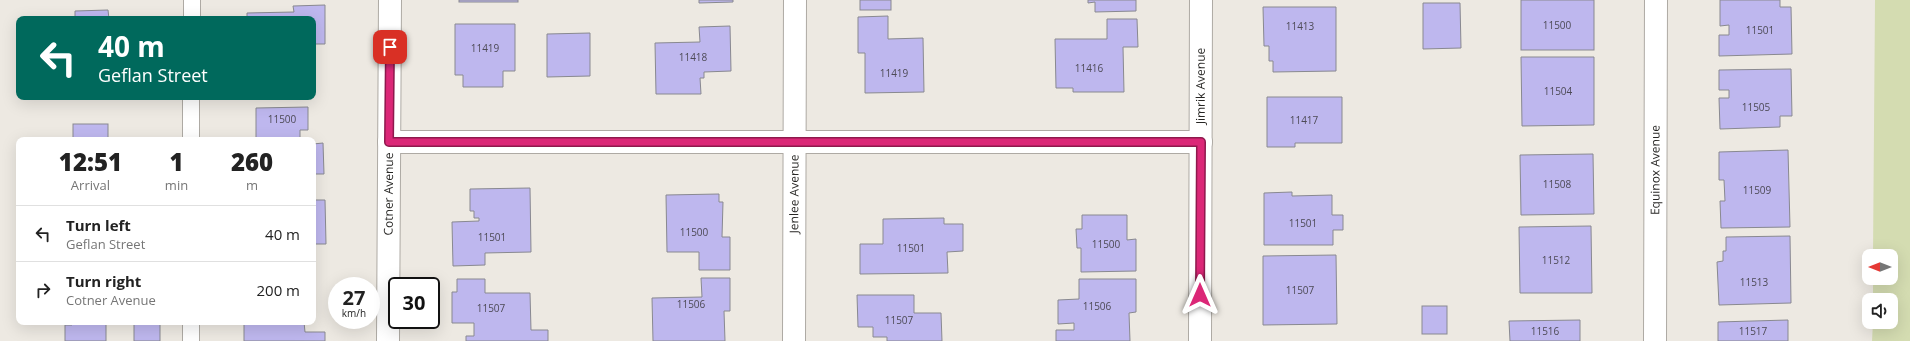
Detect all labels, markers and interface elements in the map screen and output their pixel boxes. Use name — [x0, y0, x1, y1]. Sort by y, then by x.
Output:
house number: 11500 — [1543, 18, 1572, 32]
house number: 11413 — [1286, 19, 1315, 33]
house number: 11501 — [1746, 23, 1774, 37]
text: 40 m — [98, 27, 165, 65]
pin — [373, 30, 407, 64]
icon: left — [32, 32, 84, 84]
icon: arrive — [379, 36, 401, 58]
house number: 11419 — [471, 41, 500, 55]
street label: Jimrik Avenue — [1192, 47, 1209, 125]
house number: 11418 — [679, 50, 708, 64]
house number: 11416 — [1075, 61, 1104, 75]
text: Geflan Street — [98, 63, 208, 87]
house number: 11419 — [880, 66, 909, 80]
house number: 11504 — [1544, 84, 1573, 98]
house number: 11505 — [1742, 100, 1771, 114]
house number: 11500 — [268, 112, 297, 126]
house number: 11417 — [1290, 113, 1319, 127]
street label: Equinox Avenue — [1646, 125, 1664, 215]
text: 12:51 — [59, 145, 122, 178]
text: 1 — [169, 145, 184, 178]
text: 260 — [231, 145, 273, 178]
street label: Cotner Avenue — [380, 152, 397, 236]
street label: Jenlee Avenue — [785, 154, 803, 234]
text: Arrival — [71, 176, 110, 194]
text: min — [165, 176, 188, 194]
text: m — [246, 176, 258, 194]
house number: 11508 — [1543, 177, 1572, 191]
house number: 11509 — [1743, 183, 1772, 197]
text: Turn left — [66, 215, 131, 235]
house number: 11501 — [1289, 216, 1317, 230]
icon: left — [32, 223, 54, 245]
text: 40 m — [265, 224, 300, 244]
house number: 11500 — [680, 225, 709, 239]
house number: 11501 — [478, 230, 506, 244]
text: Geflan Street — [66, 235, 145, 253]
house number: 11500 — [1092, 237, 1121, 251]
house number: 11501 — [897, 241, 925, 255]
north arrow — [1862, 249, 1898, 285]
map controls — [1862, 249, 1898, 329]
house number: 11512 — [1542, 253, 1571, 267]
text: Turn right — [66, 271, 141, 291]
position arrow — [1179, 274, 1221, 316]
house number: 11513 — [1740, 275, 1769, 289]
speed limit sign: 30 — [388, 277, 440, 329]
icon: right — [32, 279, 54, 301]
text: 200 m — [256, 280, 300, 300]
house number: 11507 — [1286, 283, 1315, 297]
text: 27 — [343, 284, 365, 311]
text: Cotner Avenue — [66, 291, 156, 309]
button: sound — [1862, 293, 1898, 329]
house number: 11506 — [677, 297, 706, 311]
house number: 11506 — [1083, 299, 1112, 313]
house number: 11507 — [477, 301, 506, 315]
text: km/h — [342, 306, 366, 320]
house number: 11507 — [885, 313, 914, 327]
house number: 11516 — [1531, 324, 1560, 338]
house number: 11517 — [1739, 324, 1768, 338]

